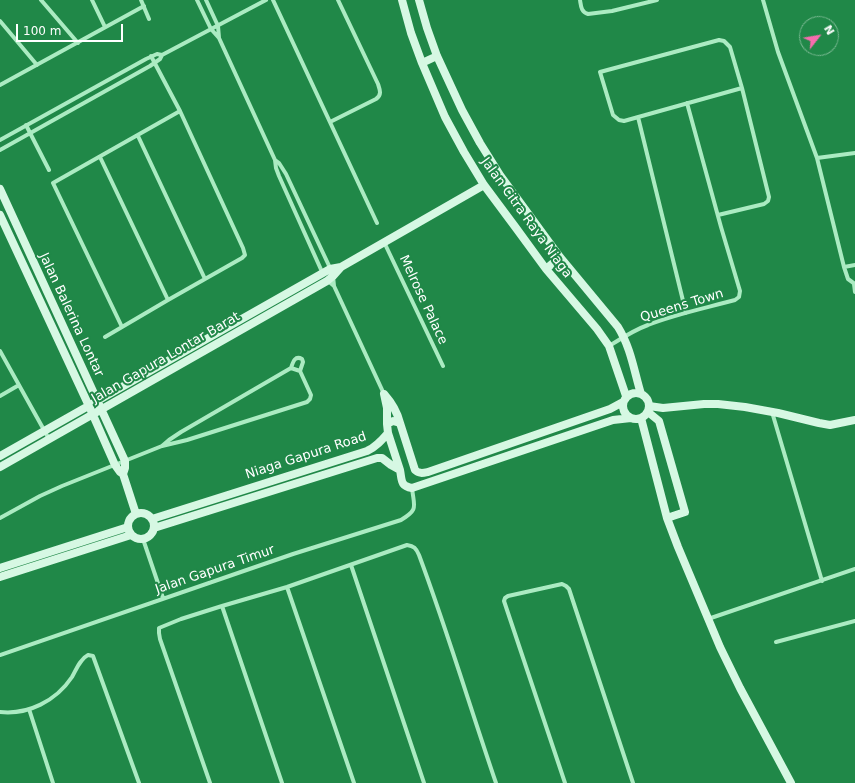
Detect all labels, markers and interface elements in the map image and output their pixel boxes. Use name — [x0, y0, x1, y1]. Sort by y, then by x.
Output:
scale bar — [18, 16, 125, 42]
north arrow — [799, 16, 839, 56]
text: N — [821, 23, 837, 37]
text: 100 m — [23, 24, 61, 38]
street label: Jalan Citra Raya Niaga — [477, 155, 575, 281]
street label: Jalan Balerina Lontar — [35, 250, 107, 380]
street label: Melrose Palace — [395, 253, 451, 347]
street label: Queens Town — [639, 286, 725, 326]
street label: Jalan Gapura Lontar Barat — [89, 309, 243, 407]
street label: Niaga Gapura Road — [244, 429, 368, 483]
street label: Jalan Gapura Timur — [153, 542, 277, 598]

